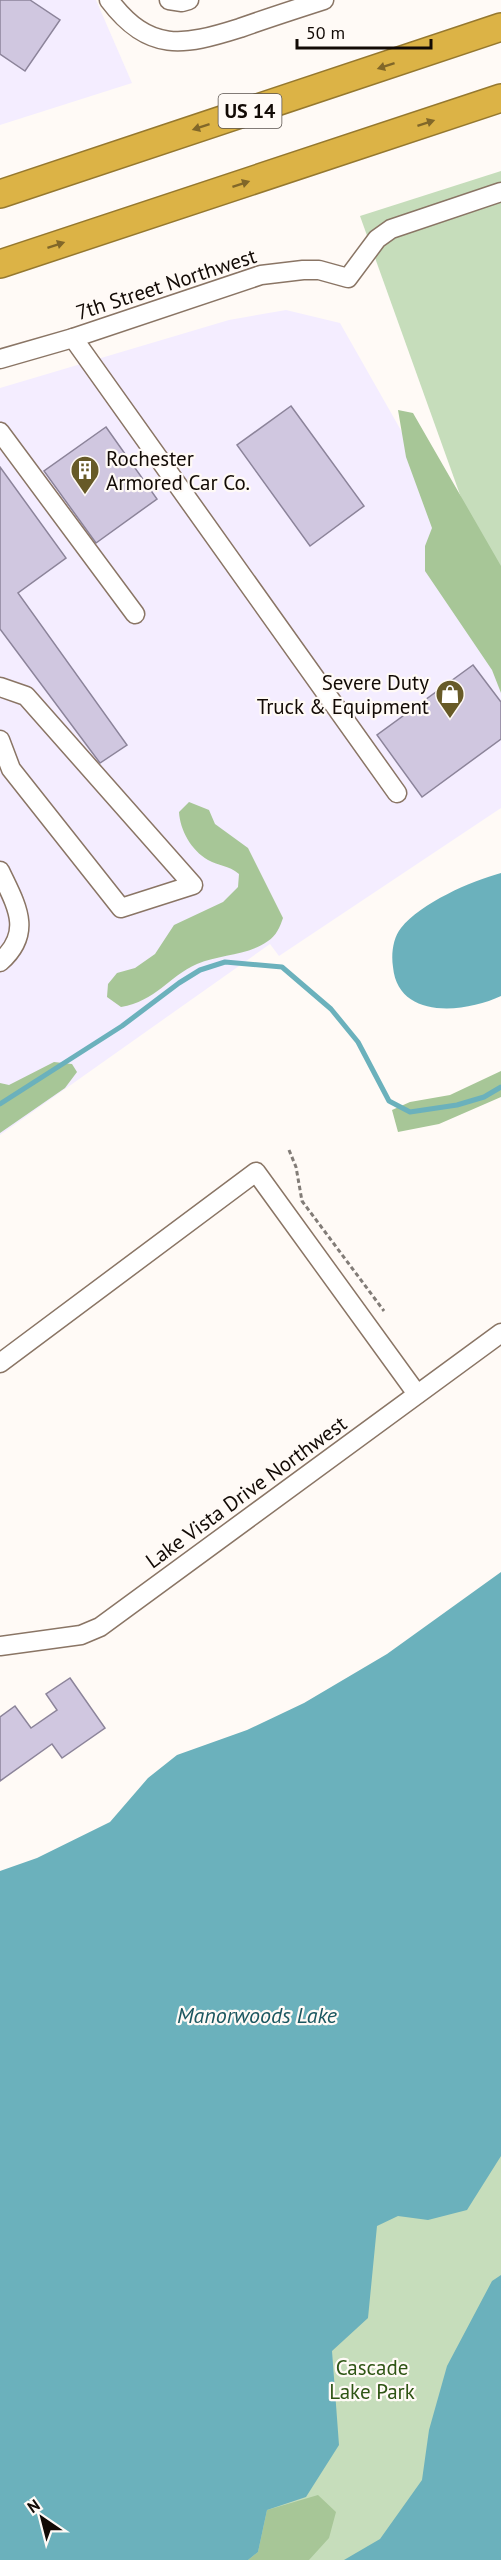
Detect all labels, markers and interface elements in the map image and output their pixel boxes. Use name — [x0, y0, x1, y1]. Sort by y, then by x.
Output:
scale bar — [297, 12, 430, 50]
text: 50 m — [306, 21, 345, 44]
one-way arrow — [377, 61, 395, 71]
road number: US 14 — [218, 94, 282, 128]
one-way arrow — [417, 117, 435, 127]
one-way arrow — [192, 123, 210, 132]
one-way arrow — [232, 179, 250, 188]
one-way arrow — [47, 240, 65, 250]
street label: 7th Street Northwest — [72, 242, 260, 326]
place label: Rochester Armored Car Co. — [106, 445, 250, 496]
building icon: Rochester Armored Car Co. — [69, 454, 101, 496]
place label: Severe Duty Truck & Equipment — [257, 669, 429, 720]
shop icon: Severe Duty Truck & Equipment — [434, 678, 466, 720]
street label: Lake Vista Drive Northwest — [140, 1410, 352, 1574]
water label: Manorwoods Lake — [177, 2001, 338, 2029]
park label: Cascade Lake Park — [329, 2354, 415, 2405]
north arrow — [12, 2488, 72, 2548]
text: N — [23, 2495, 43, 2517]

